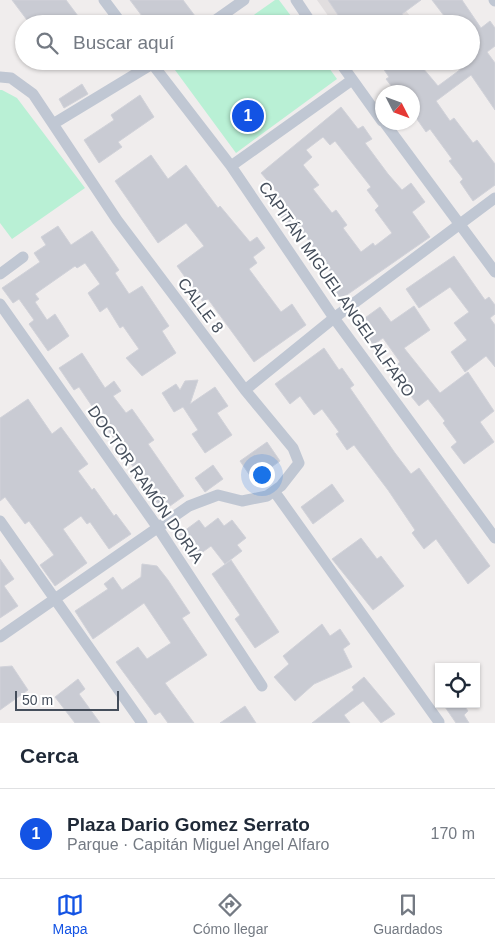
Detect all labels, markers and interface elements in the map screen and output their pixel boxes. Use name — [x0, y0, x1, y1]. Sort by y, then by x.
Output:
search box — [15, 15, 480, 70]
icon: search — [33, 29, 61, 57]
text: Buscar aquí — [73, 32, 174, 53]
north arrow — [375, 85, 420, 130]
pin: 1 — [232, 97, 264, 135]
street label: CAPITÁN MIGUEL ANGEL ALFARO — [256, 178, 418, 400]
street label: CALLE 8 — [175, 275, 227, 336]
street label: DOCTOR RAMÓN DORIA — [85, 402, 208, 566]
your location — [249, 462, 275, 488]
map controls — [435, 663, 480, 708]
button: locate — [435, 663, 480, 708]
scale bar — [15, 688, 119, 711]
text: 50 m — [22, 692, 53, 708]
text: Cerca — [20, 744, 78, 767]
text: Plaza Dario Gomez Serrato — [67, 814, 310, 835]
text: 1 — [32, 825, 40, 842]
text: 170 m — [431, 825, 475, 842]
text: Parque · Capitán Miguel Angel Alfaro — [67, 836, 329, 853]
tab: Mapa — [53, 891, 88, 937]
tab: Cómo llegar — [193, 891, 268, 937]
tab: Guardados — [373, 891, 442, 937]

